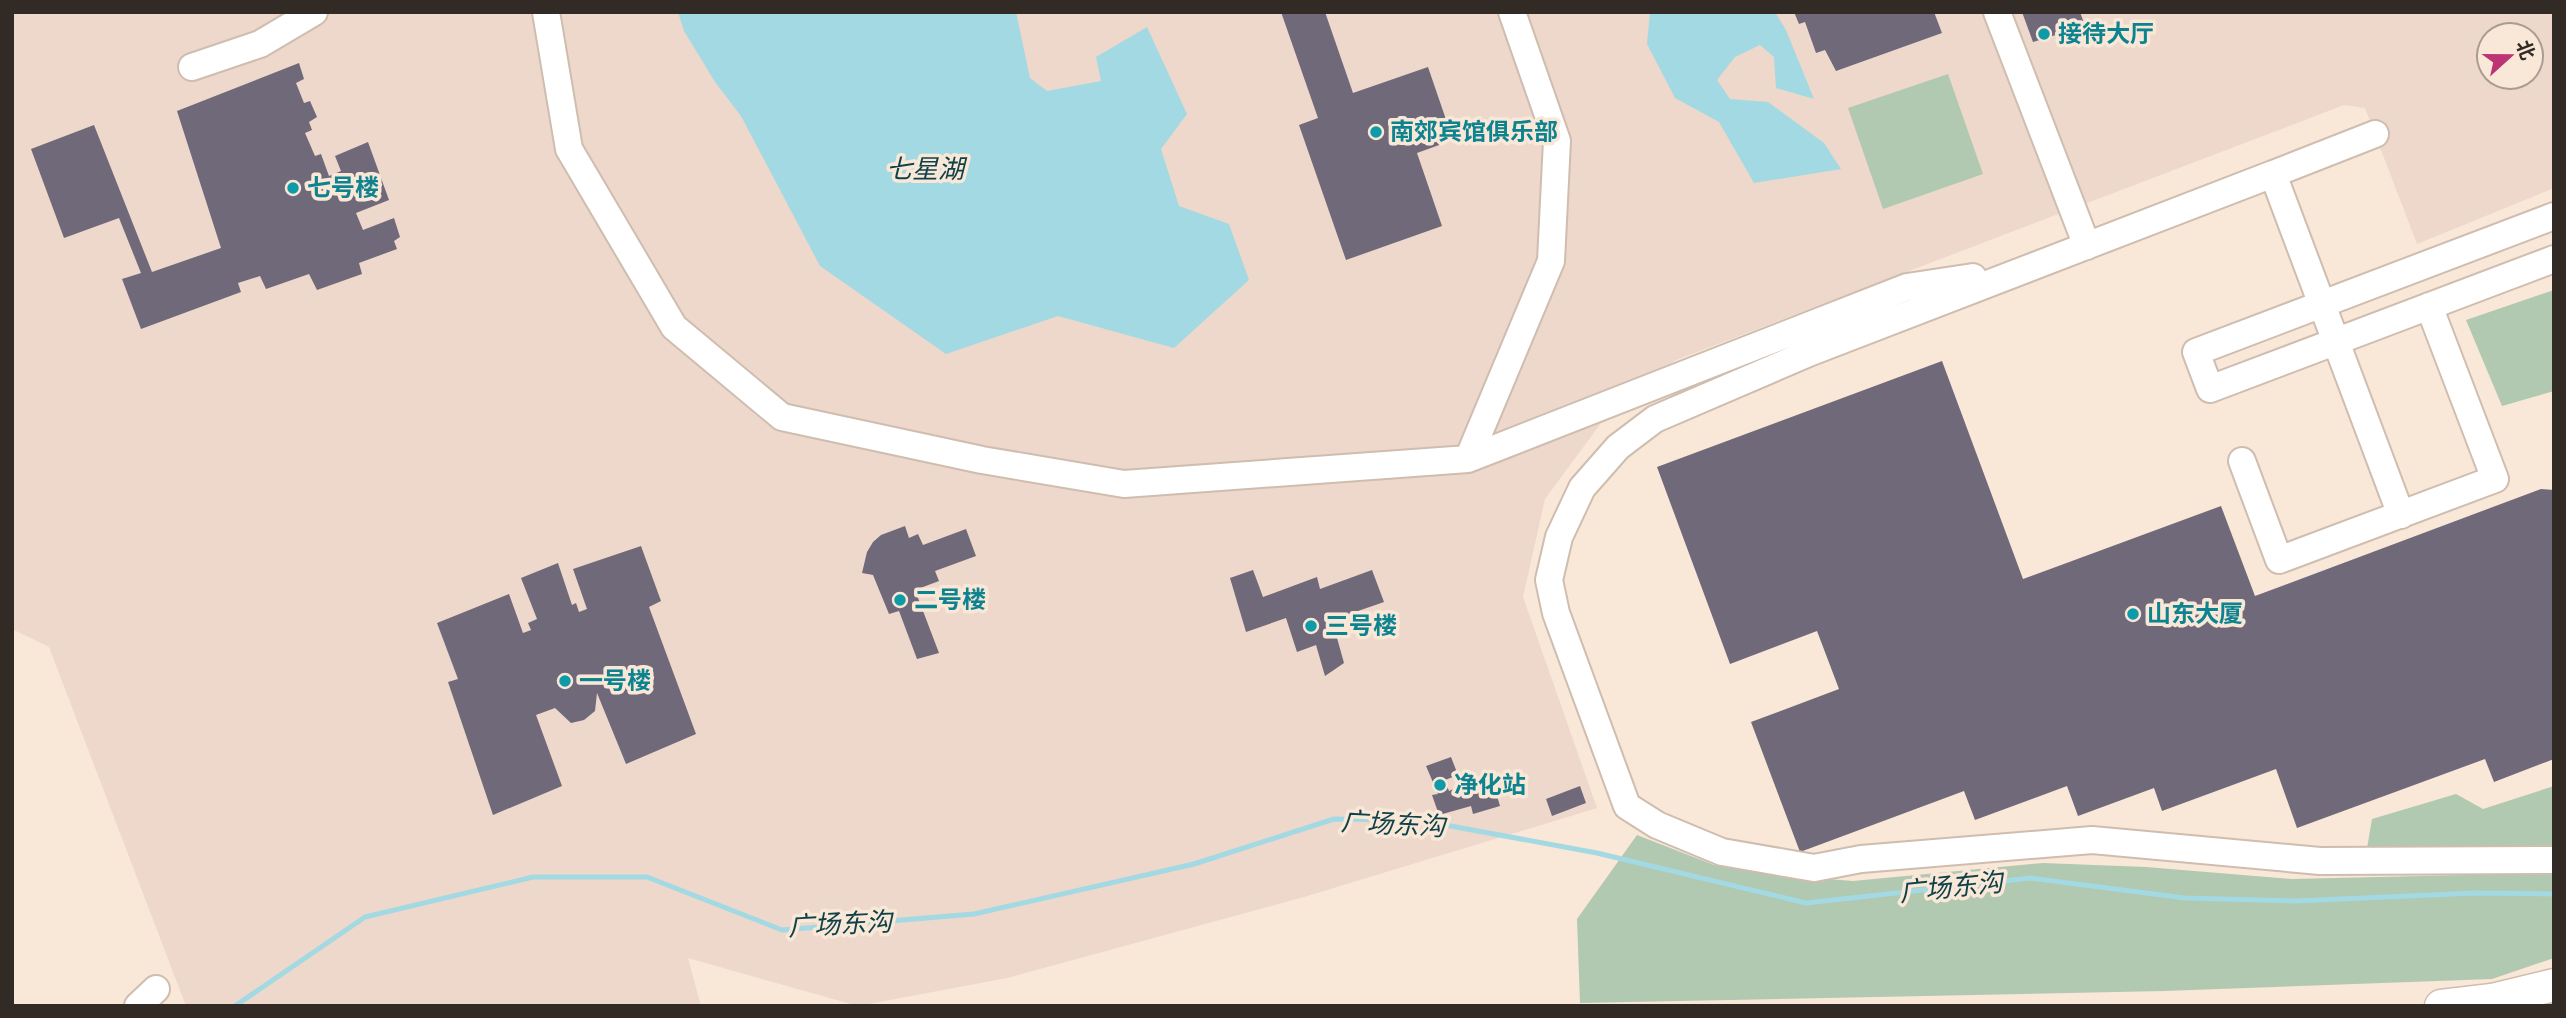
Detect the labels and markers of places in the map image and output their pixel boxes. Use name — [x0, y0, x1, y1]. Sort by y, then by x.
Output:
place label: 接待大厅 — [2058, 17, 2154, 50]
marker: 接待大厅 — [2036, 26, 2052, 42]
place label: 南郊宾馆俱乐部 — [1390, 115, 1558, 148]
marker: 南郊宾馆俱乐部 — [1368, 124, 1384, 140]
place label: 七号楼 — [307, 171, 379, 204]
marker: 七号楼 — [285, 180, 301, 196]
place label: 二号楼 — [914, 583, 986, 616]
marker: 二号楼 — [892, 592, 908, 608]
place label: 山东大厦 — [2147, 597, 2243, 630]
marker: 山东大厦 — [2125, 606, 2141, 622]
place label: 三号楼 — [1325, 609, 1397, 642]
marker: 三号楼 — [1303, 618, 1319, 634]
place label: 一号楼 — [579, 664, 651, 697]
marker: 一号楼 — [557, 673, 573, 689]
place label: 净化站 — [1454, 768, 1526, 801]
marker: 净化站 — [1432, 777, 1448, 793]

